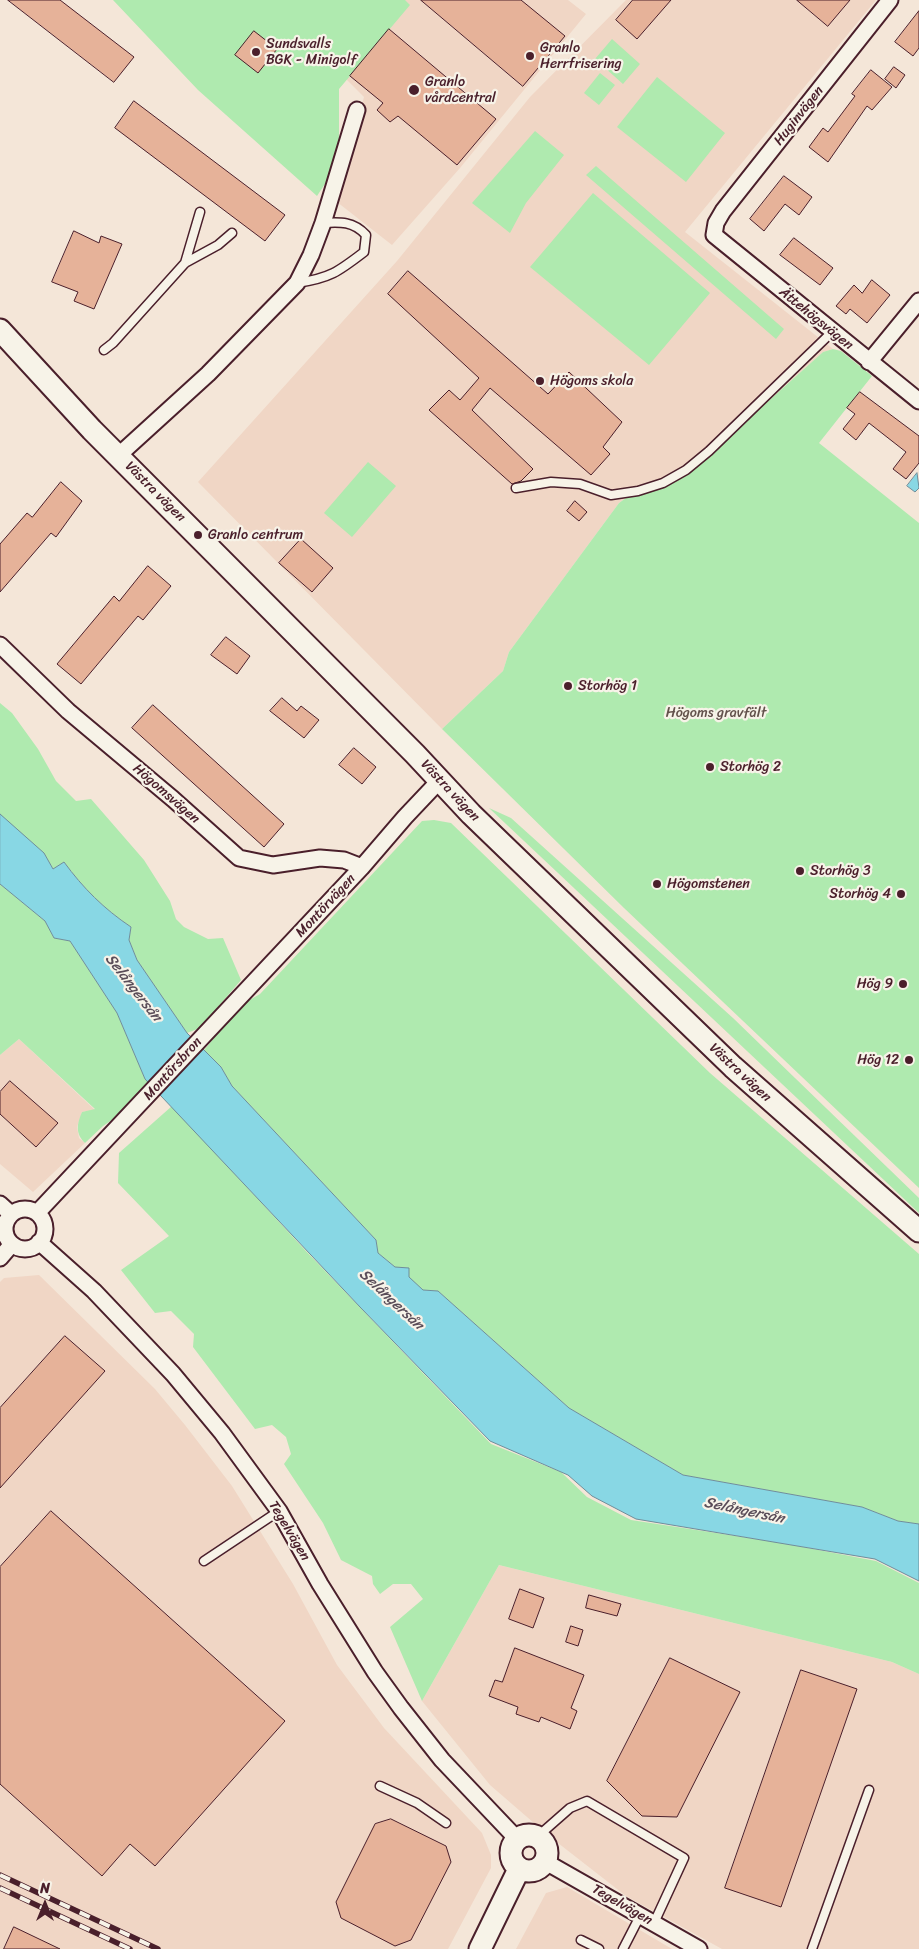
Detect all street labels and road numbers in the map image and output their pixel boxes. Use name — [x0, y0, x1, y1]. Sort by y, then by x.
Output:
street label: Huginvägen — [771, 83, 827, 149]
street label: Ättehögsvägen — [776, 284, 856, 354]
street label: Västra vägen — [121, 458, 189, 526]
street label: Västra vägen — [417, 756, 483, 826]
street label: Högomsvägen — [129, 760, 203, 828]
street label: Montörvägen — [292, 871, 360, 941]
street label: Montörsbron — [140, 1034, 206, 1104]
street label: Västra vägen — [705, 1040, 775, 1106]
street label: Tegelvägen — [265, 1498, 313, 1564]
street label: Tegelvägen — [589, 1881, 655, 1929]

